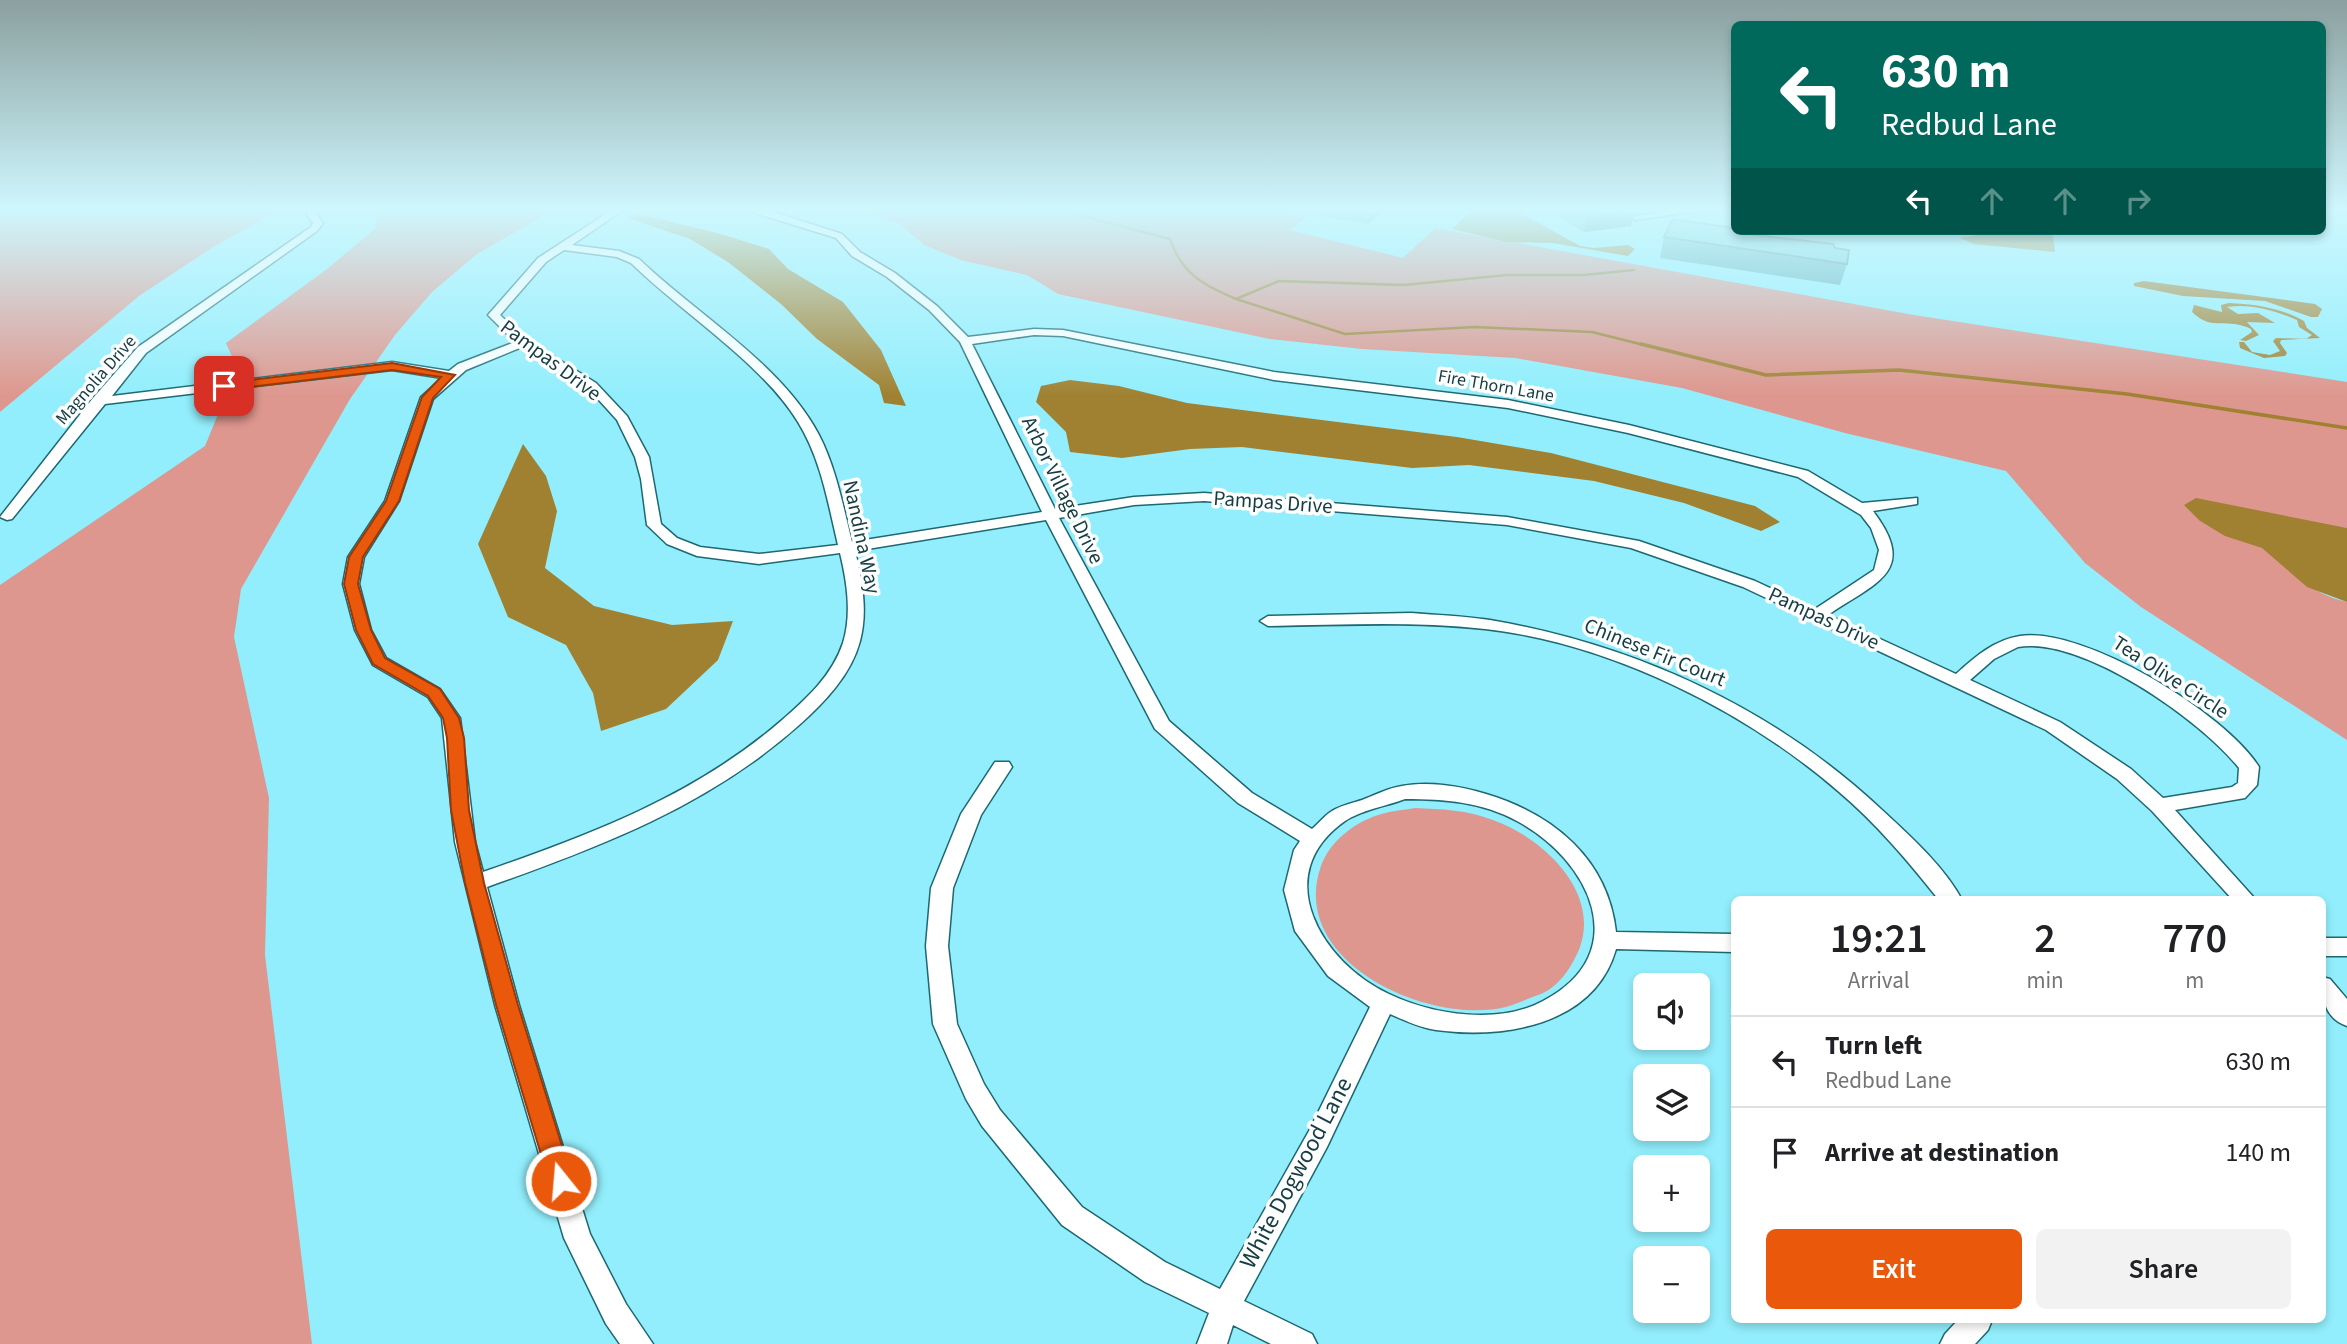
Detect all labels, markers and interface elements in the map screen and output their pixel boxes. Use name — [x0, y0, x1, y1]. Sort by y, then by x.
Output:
text: 630 m — [1881, 37, 2010, 107]
icon: left — [1766, 49, 1857, 140]
text: Redbud Lane — [1881, 102, 2057, 148]
icon: left — [1900, 182, 1938, 220]
icon: ahead — [1973, 182, 2011, 220]
icon: ahead — [2046, 182, 2084, 220]
icon: right — [2119, 182, 2157, 220]
street label: Pampas Drive — [494, 312, 608, 408]
street label: Magnolia Drive — [50, 330, 142, 430]
pin — [194, 356, 254, 416]
street label: Fire Thorn Lane — [1436, 363, 1556, 409]
icon: arrive — [205, 367, 243, 405]
street label: Arbor Village Drive — [1014, 411, 1112, 569]
street label: Nandina Way — [835, 477, 889, 597]
street label: Pampas Drive — [1212, 483, 1334, 521]
street label: Pampas Drive — [1764, 579, 1884, 657]
street label: Chinese Fir Court — [1580, 610, 1730, 694]
street label: Tea Olive Circle — [2107, 628, 2235, 726]
text: 19:21 — [1830, 909, 1928, 969]
text: 2 — [2034, 909, 2056, 969]
text: 770 — [2163, 909, 2227, 969]
text: Arrival — [1848, 964, 1910, 997]
text: min — [2026, 964, 2064, 997]
text: m — [2185, 964, 2204, 997]
map controls — [1633, 973, 1710, 1323]
button: sound — [1633, 973, 1710, 1050]
text: Turn left — [1825, 1027, 1922, 1064]
icon: left — [1766, 1043, 1804, 1081]
text: 630 m — [2225, 1043, 2291, 1080]
button: layers — [1633, 1064, 1710, 1141]
text: Redbud Lane — [1825, 1064, 1951, 1097]
street label: White Dogwood Lane — [1231, 1071, 1361, 1275]
icon: arrive — [1766, 1134, 1804, 1172]
text: Arrive at destination — [1825, 1134, 2059, 1171]
text: 140 m — [2225, 1134, 2291, 1171]
position arrow — [524, 1144, 598, 1218]
button: + — [1633, 1155, 1710, 1232]
button: Exit — [1766, 1229, 2022, 1309]
button: Share — [2036, 1229, 2291, 1309]
button: − — [1633, 1246, 1710, 1323]

